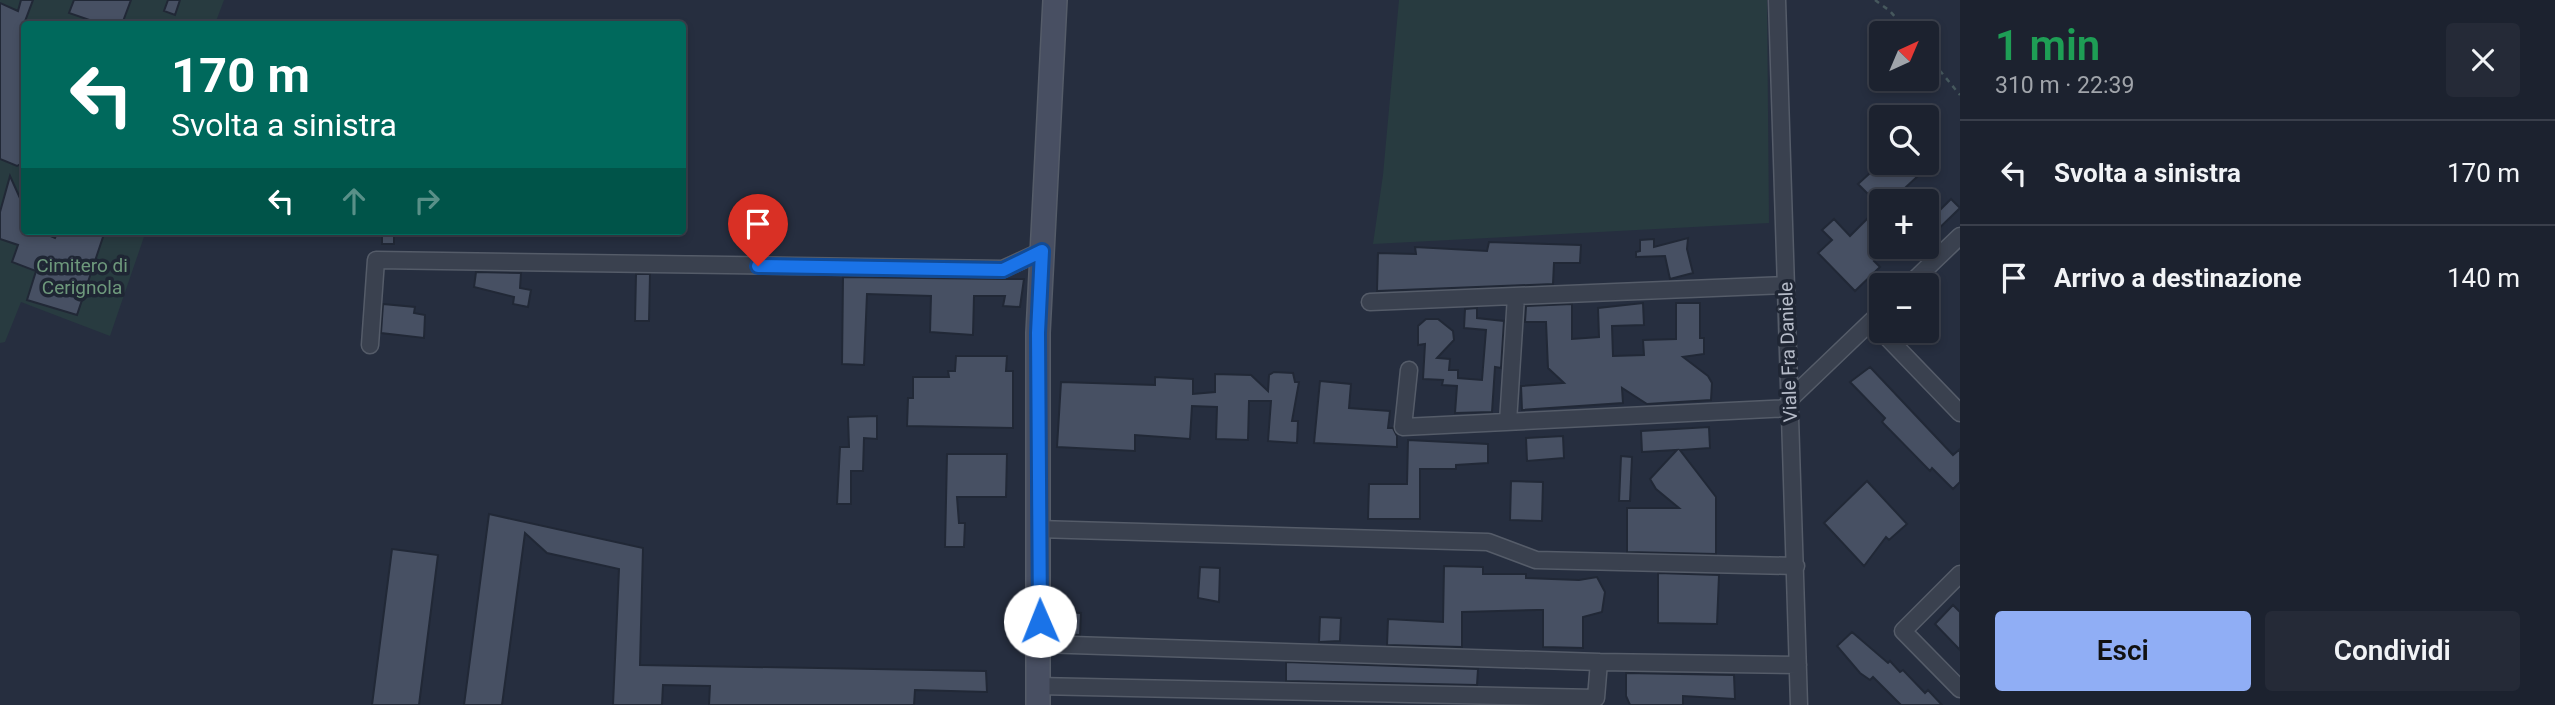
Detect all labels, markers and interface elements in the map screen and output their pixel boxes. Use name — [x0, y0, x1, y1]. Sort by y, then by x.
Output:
north arrow — [1869, 21, 1939, 91]
map controls — [1869, 21, 1939, 343]
text: 1 min — [1995, 21, 2100, 70]
button: close — [2446, 23, 2520, 97]
text: 170 m — [171, 47, 310, 104]
icon: left — [56, 49, 147, 140]
text: 310 m · 22:39 — [1995, 72, 2134, 99]
button: search — [1869, 105, 1939, 175]
text: Svolta a sinistra — [171, 106, 397, 144]
icon: left — [1995, 154, 2033, 192]
text: Svolta a sinistra — [2054, 158, 2241, 188]
text: 170 m — [2447, 158, 2520, 188]
icon: left — [262, 182, 300, 220]
icon: ahead — [335, 182, 373, 220]
icon: right — [408, 182, 446, 220]
button: + — [1869, 189, 1939, 259]
pin — [728, 194, 788, 266]
icon: arrive — [739, 205, 777, 243]
park label: Cimitero di Cerignola — [36, 254, 128, 299]
icon: arrive — [1995, 259, 2033, 297]
text: Arrivo a destinazione — [2054, 263, 2301, 293]
text: 140 m — [2447, 263, 2520, 293]
button: − — [1869, 273, 1939, 343]
street label: Viale Fra Daniele — [1774, 281, 1802, 423]
position arrow — [1003, 584, 1077, 658]
button: Esci — [1995, 611, 2251, 691]
button: Condividi — [2265, 611, 2520, 691]

